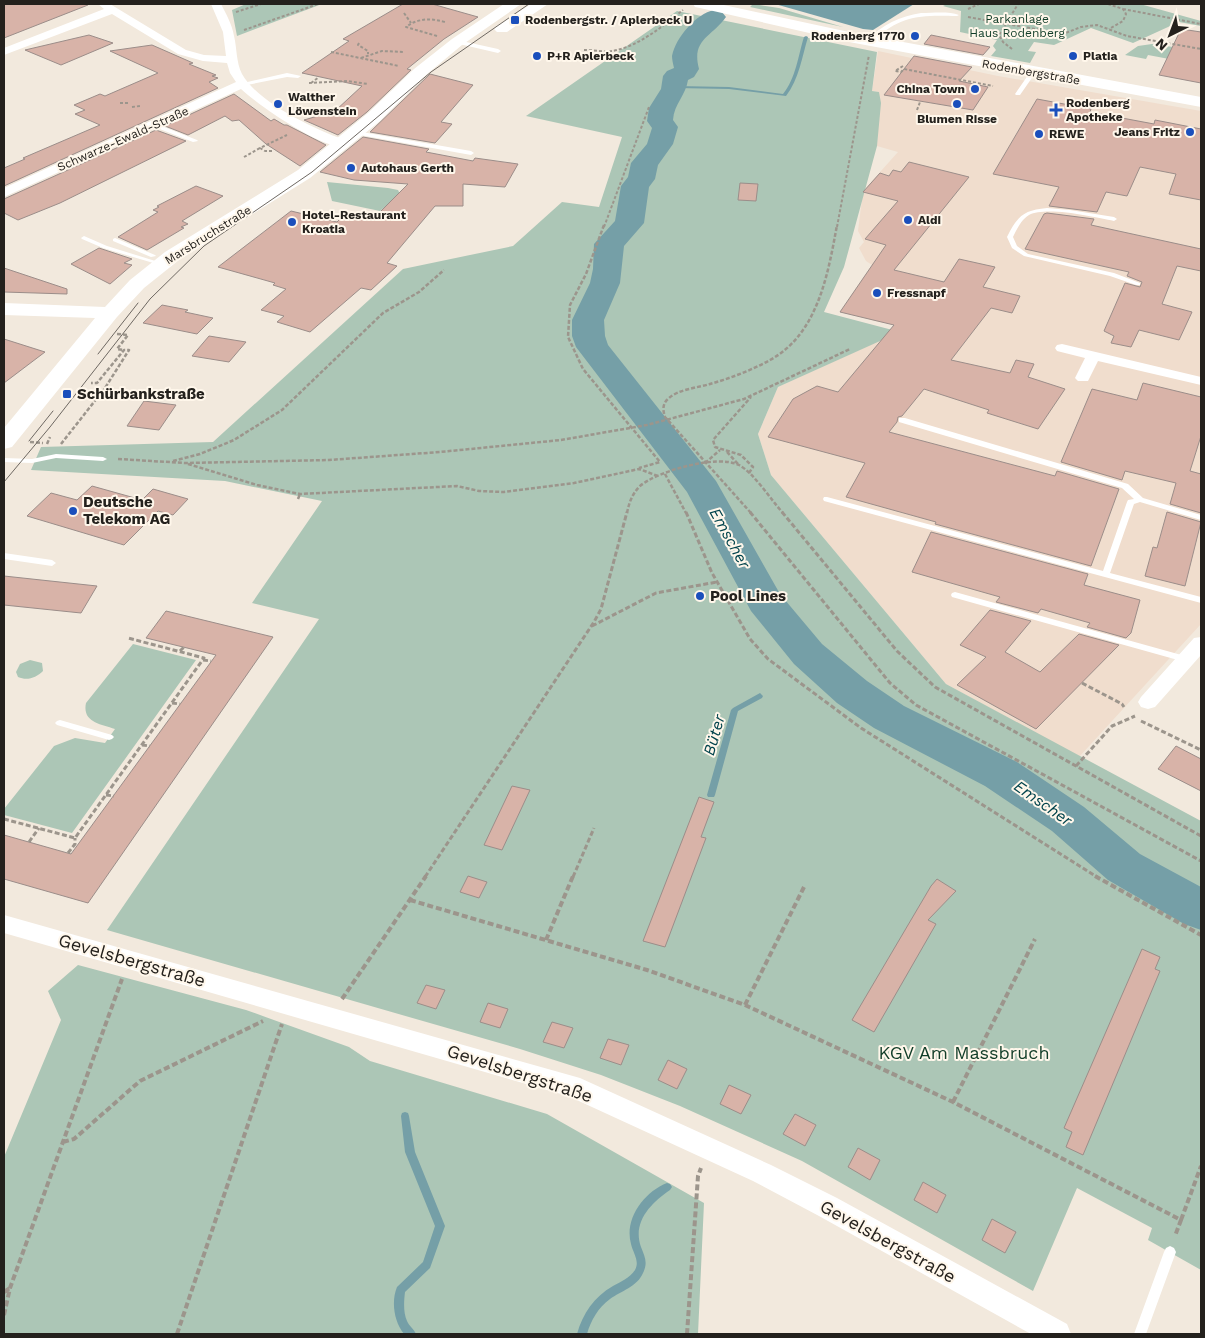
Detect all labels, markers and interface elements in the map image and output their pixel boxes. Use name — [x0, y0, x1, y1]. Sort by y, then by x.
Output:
north arrow — [1145, 10, 1195, 60]
park label: Parkanlage Haus Rodenberg — [969, 12, 1065, 40]
place label: Rodenbergstr. / Aplerbeck U — [525, 13, 692, 27]
marker: Rodenbergstr. / Aplerbeck U — [509, 14, 521, 26]
place label: Rodenberg 1770 — [811, 29, 905, 43]
marker: Rodenberg 1770 — [909, 30, 921, 42]
text: N — [1152, 35, 1171, 54]
place label: P+R Aplerbeck — [547, 49, 635, 63]
place label: Platia — [1083, 49, 1117, 63]
marker: P+R Aplerbeck — [531, 50, 543, 62]
marker: Platia — [1067, 50, 1079, 62]
street label: Rodenbergstraße — [981, 56, 1081, 88]
place label: China Town — [896, 82, 965, 96]
marker: China Town — [969, 83, 981, 95]
place label: Walther Löwenstein — [288, 90, 357, 118]
place label: Rodenberg Apotheke — [1066, 96, 1130, 124]
marker: Walther Löwenstein — [272, 98, 284, 110]
marker: Blumen Risse — [951, 98, 963, 110]
street label: Schwarze-Ewald-Straße — [55, 104, 191, 174]
marker: Rodenberg Apotheke — [1050, 104, 1062, 116]
place label: Blumen Risse — [917, 112, 997, 126]
place label: Jeans Fritz — [1114, 125, 1180, 139]
marker: Jeans Fritz — [1184, 126, 1196, 138]
place label: REWE — [1049, 127, 1085, 141]
marker: REWE — [1033, 128, 1045, 140]
place label: Autohaus Gerth — [361, 161, 454, 175]
marker: Autohaus Gerth — [345, 162, 357, 174]
street label: Marsbruchstraße — [162, 203, 254, 267]
place label: Hotel-Restaurant Kroatia — [302, 208, 407, 236]
place label: Aldi — [918, 213, 941, 227]
marker: Aldi — [902, 214, 914, 226]
marker: Hotel-Restaurant Kroatia — [286, 216, 298, 228]
place label: Fressnapf — [887, 286, 946, 300]
marker: Fressnapf — [871, 287, 883, 299]
place label: Schürbankstraße — [77, 385, 205, 403]
marker: Schürbankstraße — [61, 388, 73, 400]
place label: Deutsche Telekom AG — [83, 493, 170, 528]
water label: Emscher — [706, 504, 755, 572]
marker: Deutsche Telekom AG — [67, 505, 79, 517]
place label: Pool Lines — [710, 587, 786, 605]
marker: Pool Lines — [694, 590, 706, 602]
water label: Büter — [699, 712, 729, 758]
water label: Emscher — [1010, 776, 1076, 830]
street label: Gevelsbergstraße — [56, 929, 208, 991]
street label: Gevelsbergstraße — [445, 1040, 595, 1106]
park label: KGV Am Massbruch — [878, 1042, 1050, 1063]
street label: Gevelsbergstraße — [816, 1195, 960, 1287]

